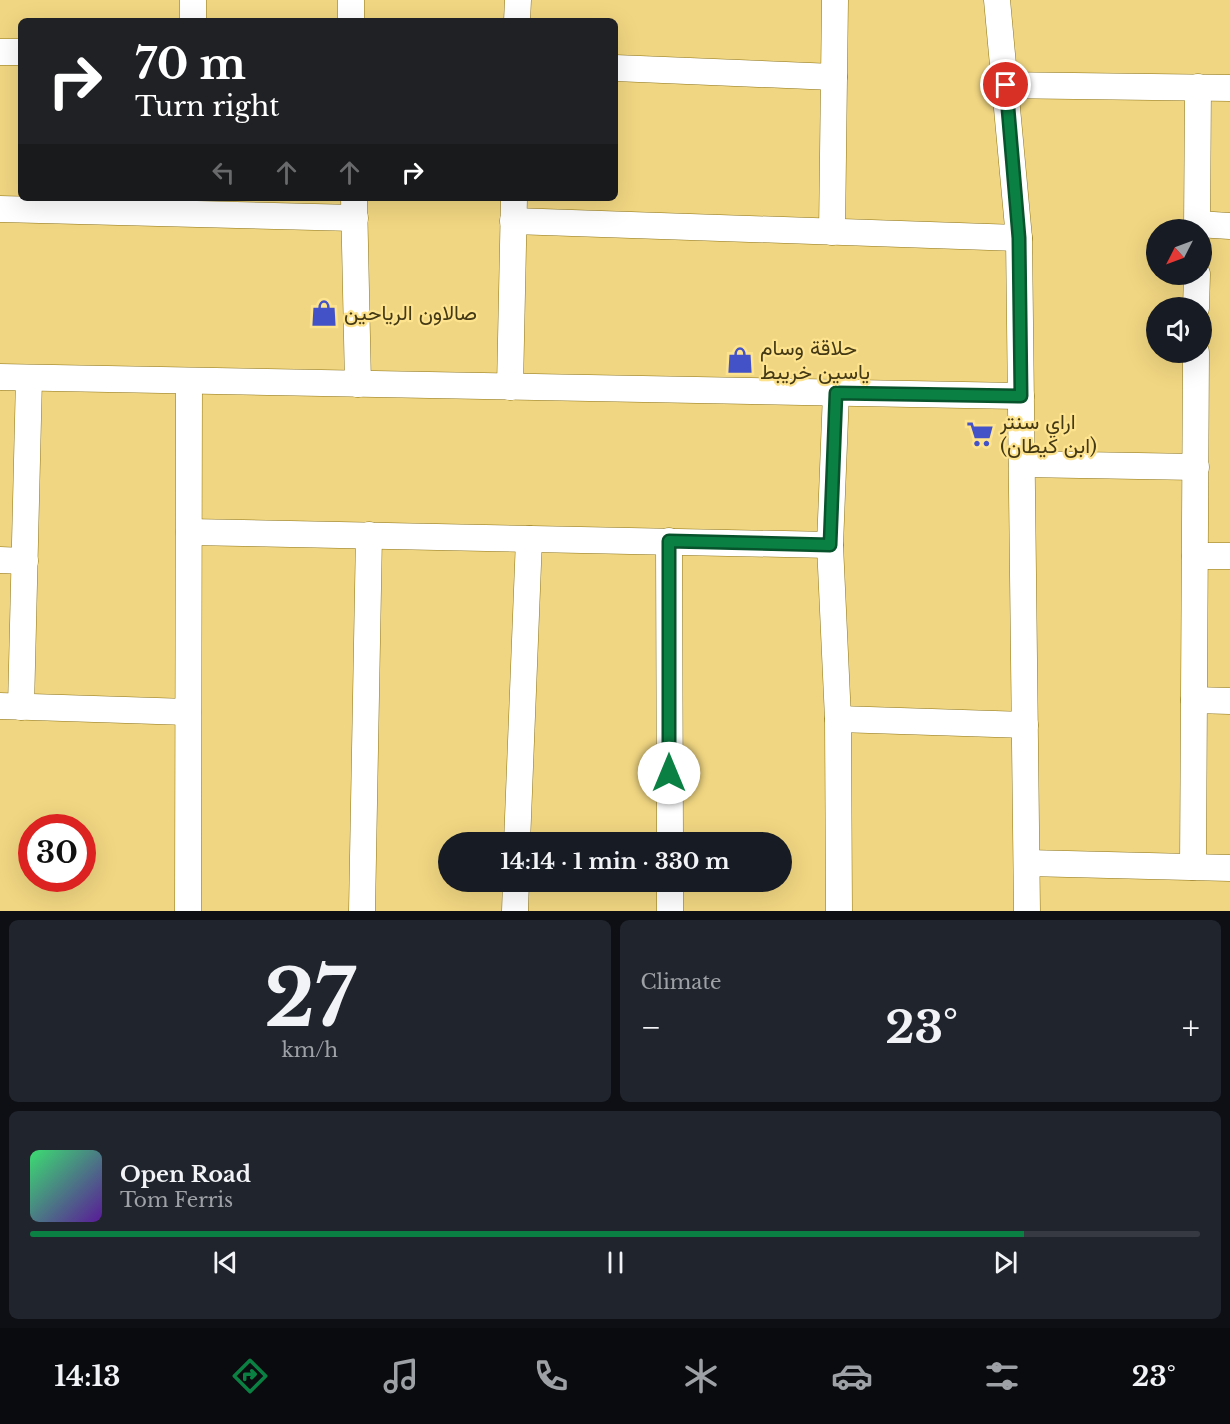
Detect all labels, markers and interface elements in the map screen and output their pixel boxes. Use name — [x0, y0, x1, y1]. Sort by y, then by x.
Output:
text: 70 m — [135, 38, 246, 90]
icon: right — [36, 42, 114, 120]
pin — [980, 59, 1031, 110]
icon: arrive — [989, 68, 1022, 101]
text: Turn right — [135, 90, 279, 123]
icon: left — [207, 156, 240, 189]
icon: ahead — [270, 156, 303, 189]
icon: ahead — [333, 156, 366, 189]
icon: right — [396, 156, 429, 189]
north arrow — [1146, 219, 1212, 285]
map controls — [1146, 219, 1212, 363]
button: sound — [1146, 297, 1212, 363]
shop icon: صالاون الرياحين — [309, 298, 339, 328]
place label: صالاون الرياحين — [344, 300, 477, 326]
place label: حلاقة وسام ياسين خريبط — [760, 335, 870, 385]
shop icon: حلاقة وسام ياسين خريبط — [725, 345, 755, 375]
place label: اراي سنتر (ابن كيطان) — [999, 409, 1097, 459]
supermarket icon: اراي سنتر (ابن كيطان) — [965, 419, 995, 449]
position arrow — [637, 741, 701, 805]
speed limit sign: 30 — [18, 814, 96, 892]
text: 14:14 · 1 min · 330 m — [501, 848, 729, 875]
text: 27 — [264, 950, 355, 1047]
text: Climate — [641, 970, 721, 994]
text: 23° — [885, 999, 958, 1055]
text: − — [641, 1007, 661, 1048]
text: + — [1182, 1007, 1200, 1048]
text: km/h — [281, 1038, 338, 1062]
text: Open Road — [120, 1161, 251, 1188]
text: Tom Ferris — [120, 1188, 233, 1212]
icon: previous — [209, 1246, 242, 1279]
icon: pause — [599, 1246, 632, 1279]
icon: next — [989, 1246, 1022, 1279]
icon: directions — [229, 1355, 271, 1397]
icon: music — [380, 1355, 422, 1397]
icon: phone — [530, 1355, 572, 1397]
icon: climate — [680, 1355, 722, 1397]
icon: car — [831, 1355, 873, 1397]
icon: filters — [981, 1355, 1023, 1397]
text: 14:13 — [54, 1360, 121, 1393]
text: 23° — [1132, 1360, 1176, 1393]

